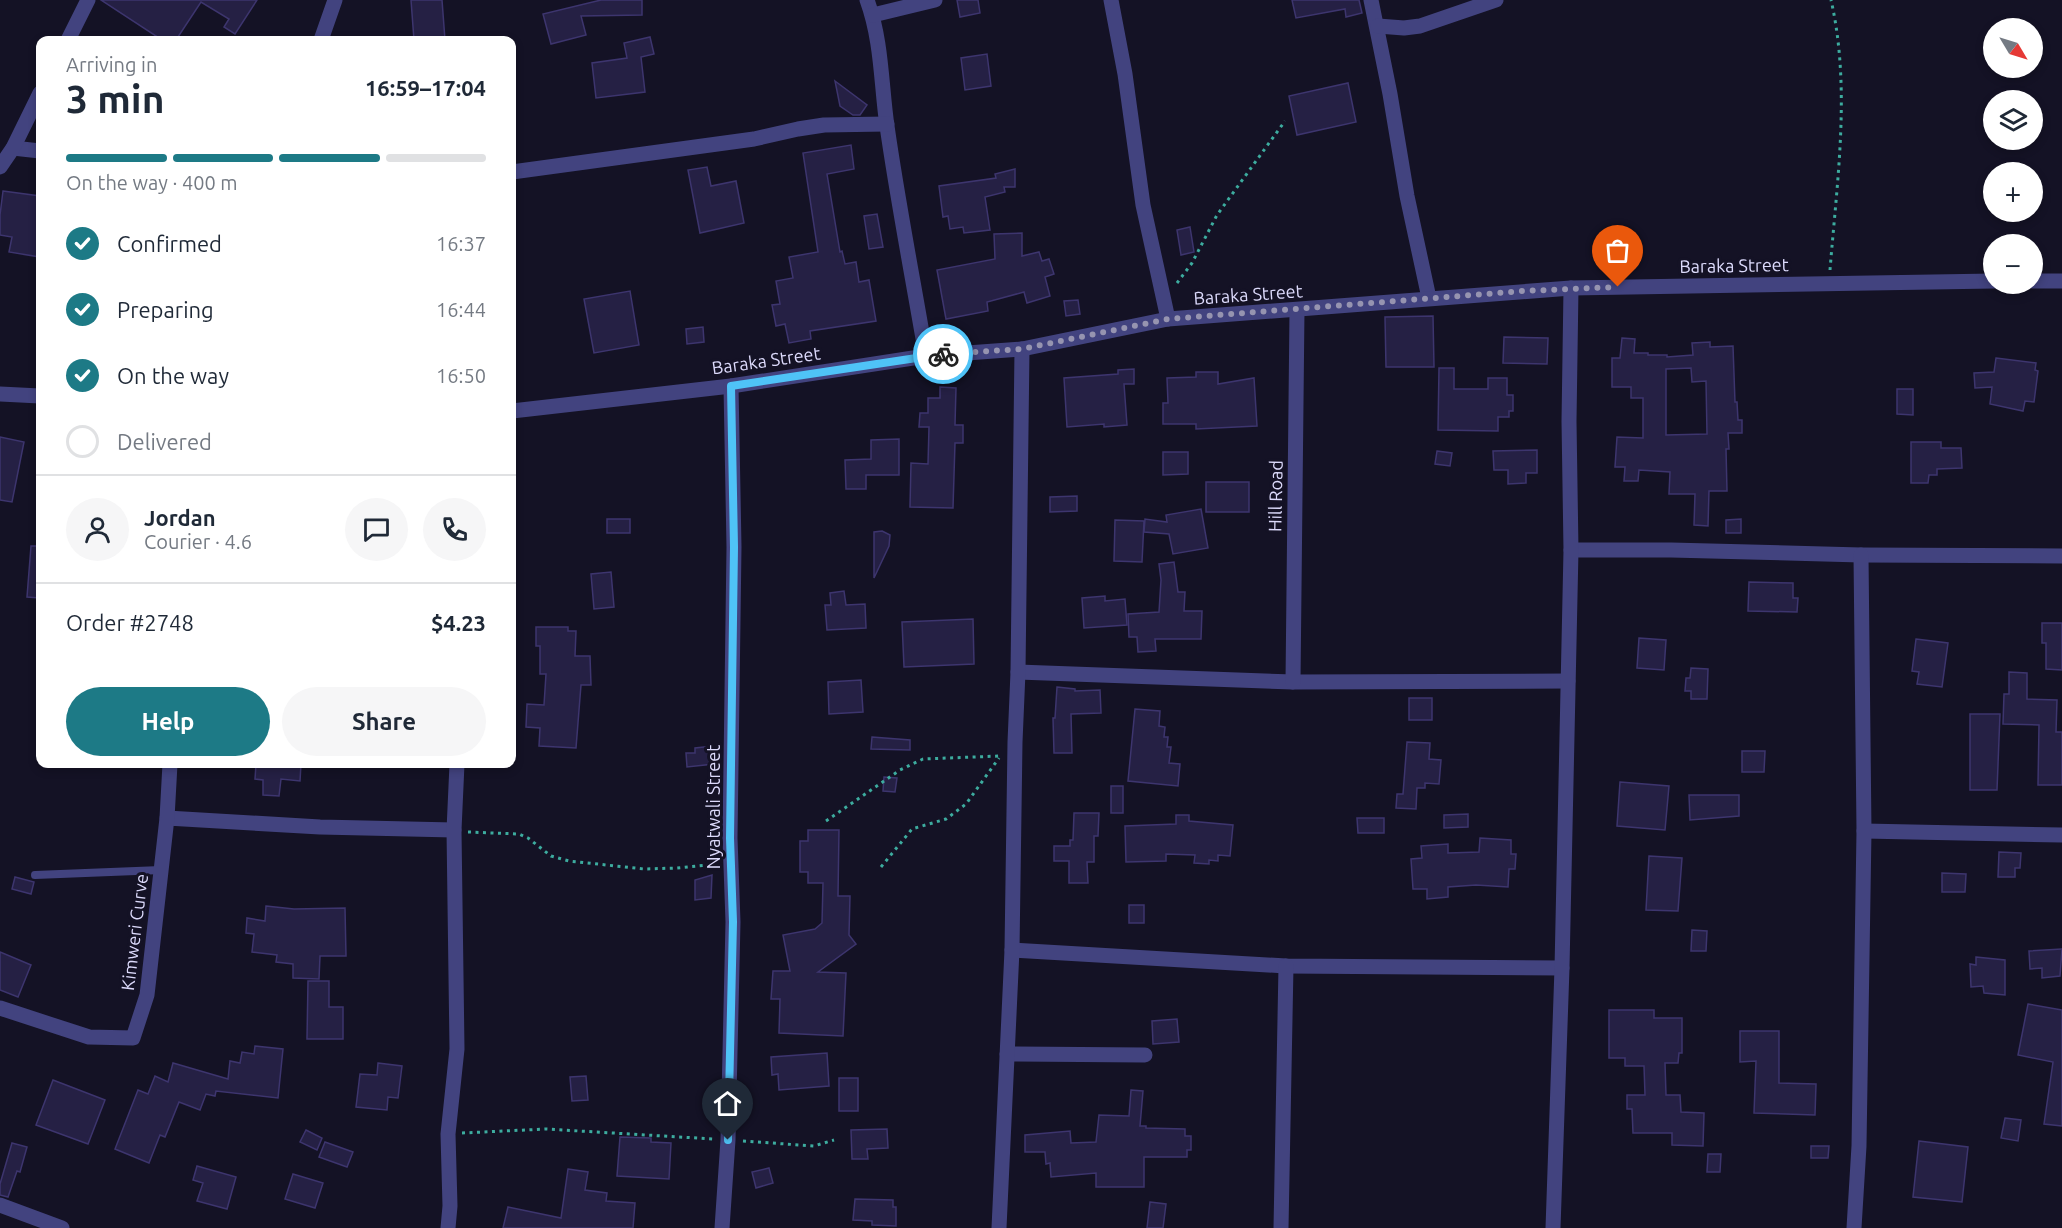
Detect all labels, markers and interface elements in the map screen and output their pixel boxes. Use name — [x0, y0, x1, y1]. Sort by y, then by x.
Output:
north arrow — [1983, 18, 2043, 78]
map controls — [1983, 18, 2043, 294]
text: Arriving in — [66, 53, 157, 76]
text: 16:59–17:04 — [365, 75, 486, 100]
text: 3 min — [66, 77, 165, 120]
button: layers — [1983, 90, 2043, 150]
button: + — [1983, 162, 2043, 222]
text: On the way · 400 m — [66, 171, 238, 194]
pin — [1592, 225, 1643, 287]
icon: check — [66, 227, 99, 260]
text: Confirmed — [117, 231, 222, 256]
text: 16:37 — [436, 232, 486, 255]
icon: bag — [1601, 234, 1634, 267]
button: − — [1983, 234, 2043, 294]
street label: Baraka Street — [1679, 254, 1789, 276]
street label: Baraka Street — [1193, 280, 1303, 308]
icon: check — [66, 293, 99, 326]
text: Preparing — [117, 297, 214, 322]
text: 16:44 — [436, 298, 486, 321]
courier — [913, 324, 973, 384]
icon: bike — [927, 338, 960, 371]
street label: Baraka Street — [710, 342, 822, 378]
icon: check — [66, 359, 99, 392]
text: On the way — [117, 363, 229, 388]
text: 16:50 — [436, 364, 486, 387]
text: Delivered — [117, 429, 212, 454]
street label: Hill Road — [1264, 460, 1286, 532]
button: person — [66, 498, 129, 561]
button: chat — [345, 498, 408, 561]
button: phone — [423, 498, 486, 561]
text: Jordan — [144, 505, 216, 530]
text: Courier · 4.6 — [144, 530, 252, 553]
text: Order #2748 — [66, 610, 194, 635]
text: $4.23 — [431, 610, 486, 635]
button: Help — [66, 687, 270, 756]
button: Share — [282, 687, 486, 756]
street label: Nyatwali Street — [703, 745, 723, 869]
street label: Kimweri Curve — [117, 872, 151, 992]
pin — [702, 1078, 753, 1140]
icon: home — [711, 1087, 744, 1120]

